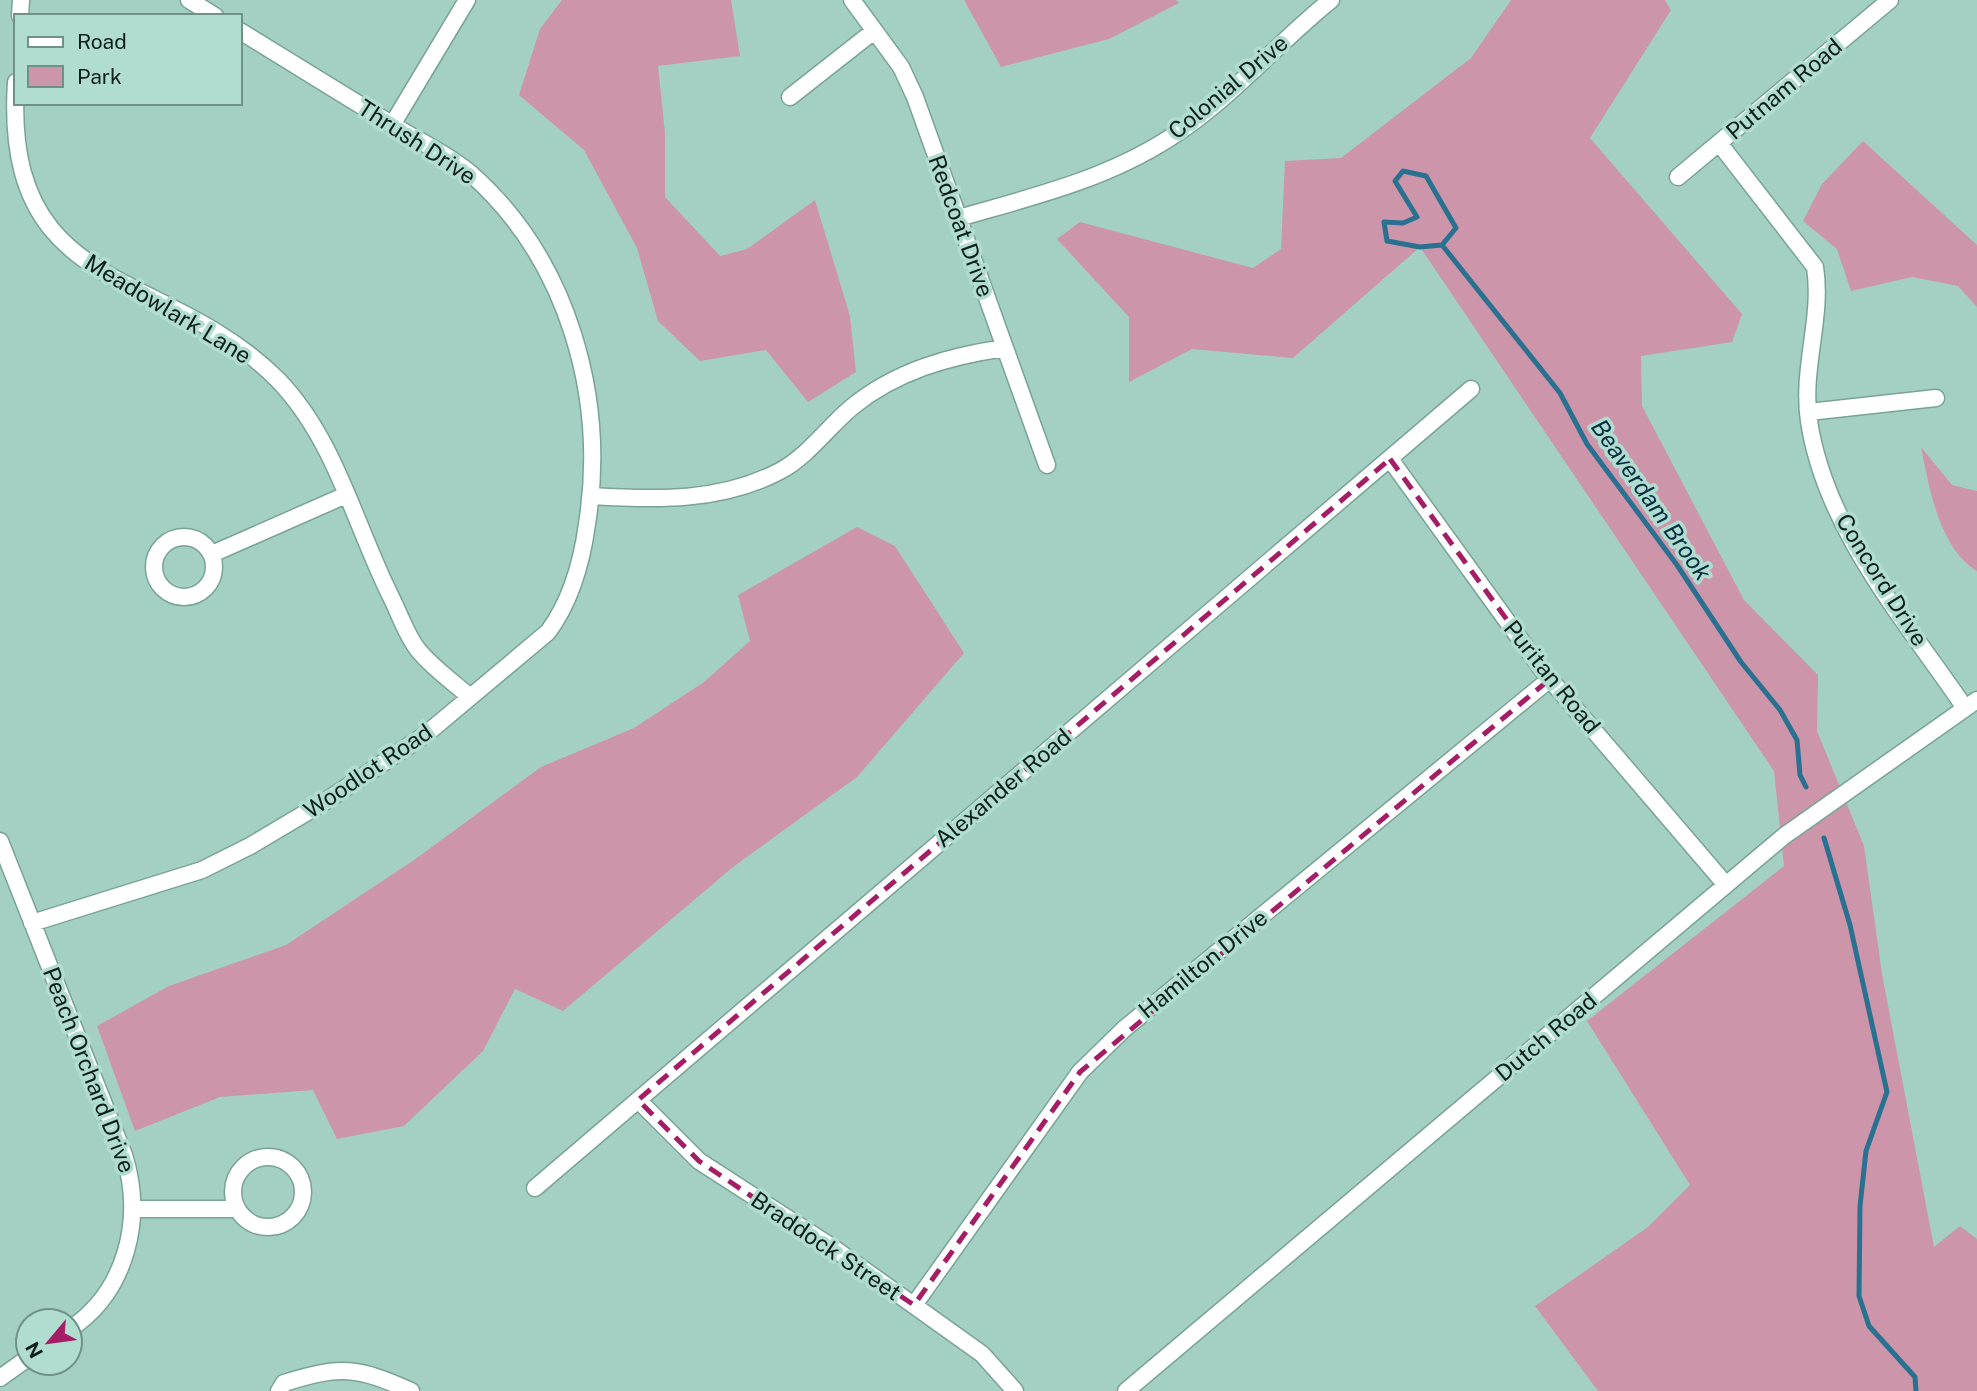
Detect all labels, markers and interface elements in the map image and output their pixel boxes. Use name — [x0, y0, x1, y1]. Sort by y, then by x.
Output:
legend — [14, 14, 242, 105]
text: Road — [77, 29, 127, 54]
street label: Colonial Drive — [1163, 29, 1293, 144]
street label: Putnam Road — [1720, 32, 1847, 145]
text: Park — [77, 64, 122, 89]
street label: Thrush Drive — [353, 94, 481, 190]
street label: Redcoat Drive — [923, 151, 1000, 300]
street label: Meadowlark Lane — [80, 248, 256, 369]
water label: Beaverdam Brook — [1586, 414, 1718, 585]
street label: Concord Drive — [1831, 509, 1934, 651]
street label: Puritan Road — [1499, 615, 1606, 739]
street label: Woodlot Road — [299, 718, 437, 823]
street label: Alexander Road — [929, 723, 1076, 852]
street label: Hamilton Drive — [1133, 904, 1272, 1024]
street label: Peach Orchard Drive — [38, 963, 141, 1177]
street label: Dutch Road — [1490, 987, 1602, 1087]
street label: Braddock Street — [746, 1185, 906, 1306]
north arrow — [14, 1307, 84, 1377]
text: N — [21, 1338, 47, 1362]

